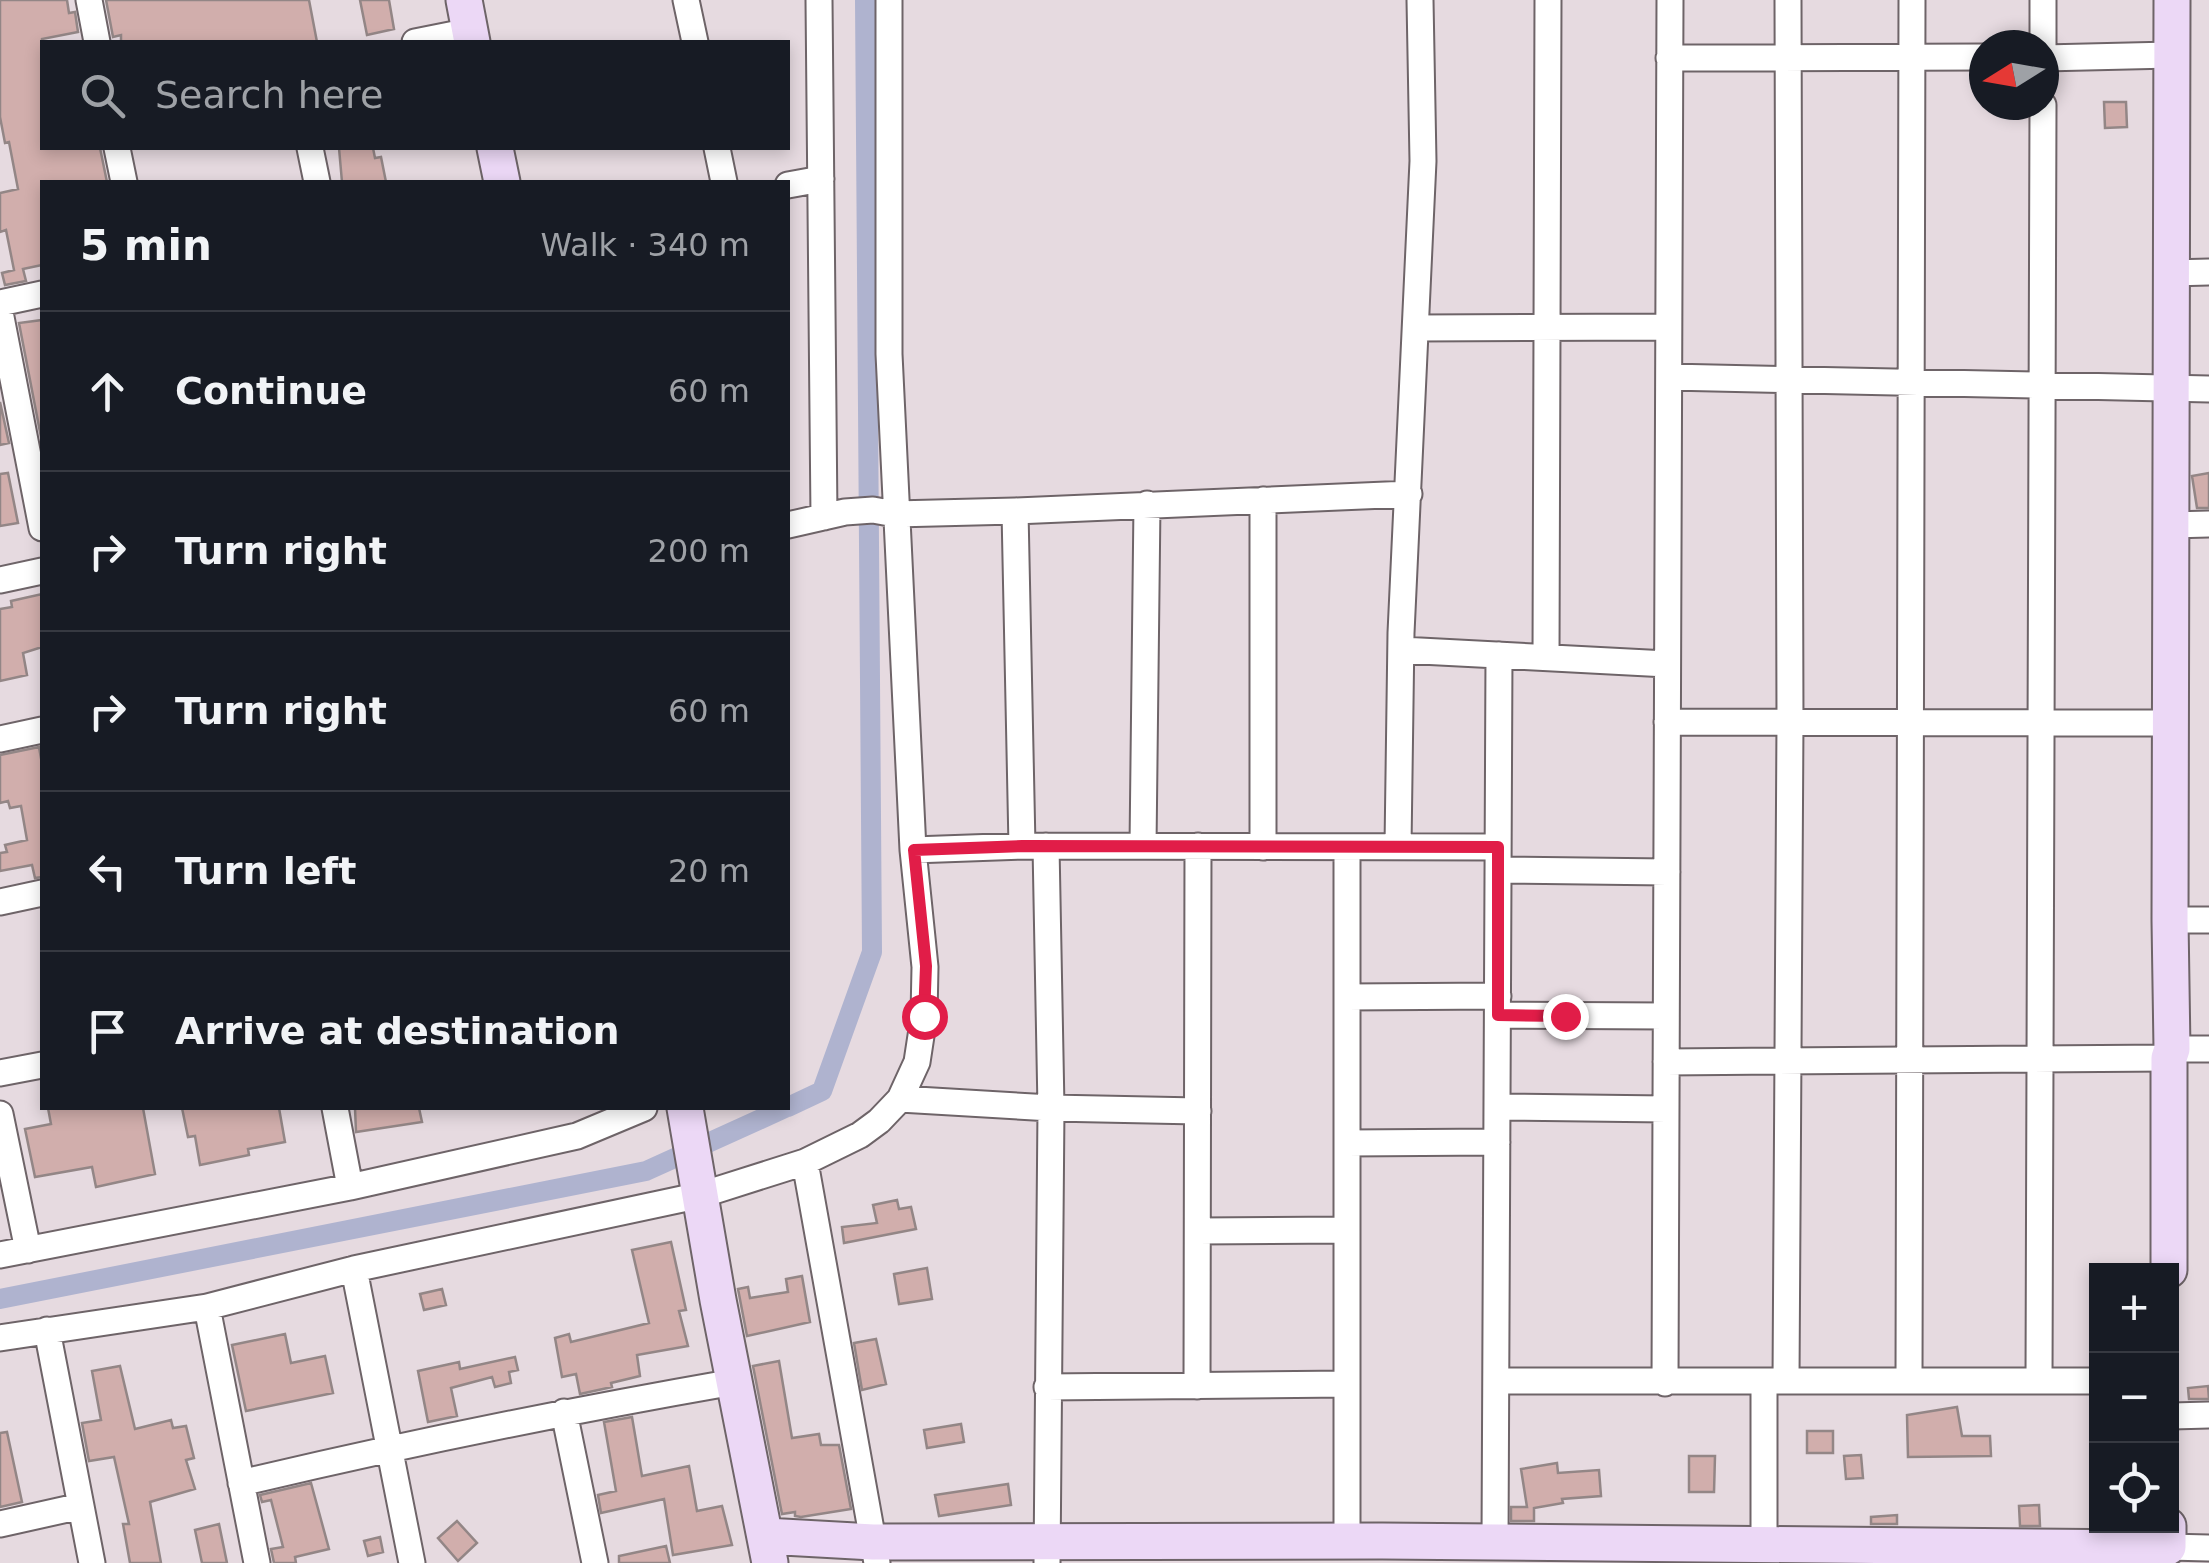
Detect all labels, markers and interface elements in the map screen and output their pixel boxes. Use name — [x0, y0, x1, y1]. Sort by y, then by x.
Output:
north arrow — [1969, 30, 2059, 120]
search box — [40, 40, 790, 150]
icon: search — [75, 68, 130, 123]
text: Search here — [155, 73, 383, 117]
text: 5 min — [80, 221, 212, 270]
text: Walk · 340 m — [540, 226, 750, 264]
icon: ahead — [80, 364, 135, 419]
text: Continue — [175, 369, 367, 413]
text: 60 m — [668, 372, 750, 410]
icon: right — [80, 524, 135, 579]
text: Turn right — [175, 529, 387, 573]
text: 200 m — [648, 532, 750, 570]
icon: right — [80, 684, 135, 739]
text: Turn right — [175, 689, 387, 733]
text: 60 m — [668, 692, 750, 730]
icon: left — [80, 844, 135, 899]
text: Turn left — [175, 849, 356, 893]
text: 20 m — [668, 852, 750, 890]
route start — [902, 994, 948, 1040]
route end — [1543, 994, 1589, 1040]
icon: arrive — [80, 1004, 135, 1059]
text: Arrive at destination — [175, 1009, 620, 1053]
map controls — [2089, 1263, 2179, 1533]
button: + — [2089, 1263, 2179, 1353]
button: − — [2089, 1353, 2179, 1443]
button: locate — [2089, 1443, 2179, 1533]

